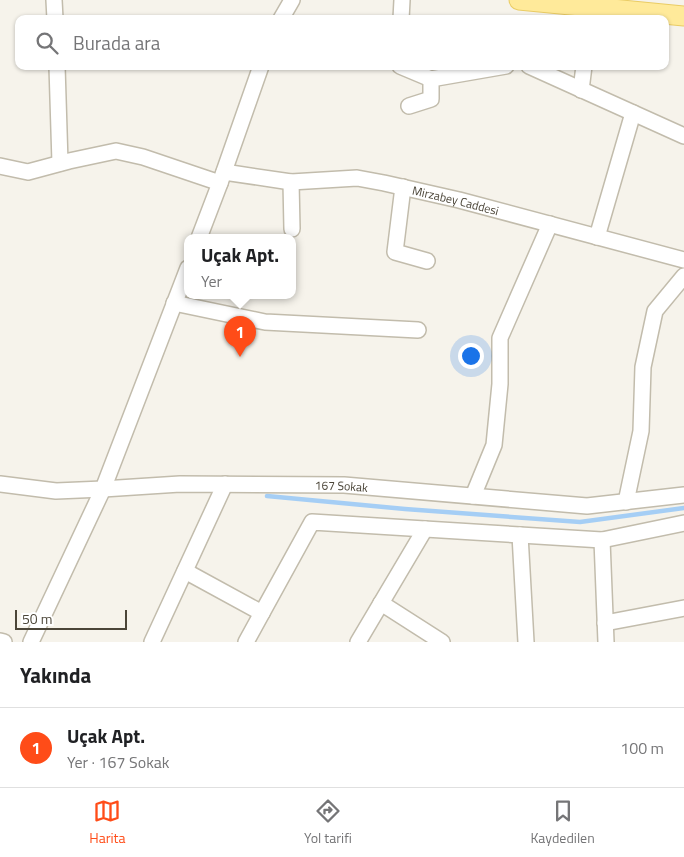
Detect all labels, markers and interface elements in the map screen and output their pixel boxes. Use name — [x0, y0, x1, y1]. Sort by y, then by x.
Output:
search box — [15, 15, 669, 70]
text: Burada ara — [73, 28, 160, 57]
icon: search — [33, 29, 61, 57]
street label: Mirzabey Caddesi — [411, 180, 501, 220]
popup — [184, 234, 296, 299]
text: Uçak Apt. — [201, 240, 279, 269]
text: Yer — [201, 269, 222, 293]
pin: 1 — [224, 316, 256, 357]
your location — [458, 343, 484, 369]
street label: 167 Sokak — [315, 475, 369, 497]
scale bar — [15, 607, 128, 630]
text: 50 m — [22, 608, 52, 629]
text: Yakında — [20, 659, 91, 691]
text: Uçak Apt. — [67, 721, 145, 750]
text: 1 — [32, 736, 40, 760]
text: 100 m — [620, 736, 664, 760]
text: Yer · 167 Sokak — [67, 750, 169, 774]
tab: Harita — [89, 797, 126, 848]
tab: Yol tarifi — [304, 797, 352, 848]
tab: Kaydedilen — [530, 797, 595, 848]

